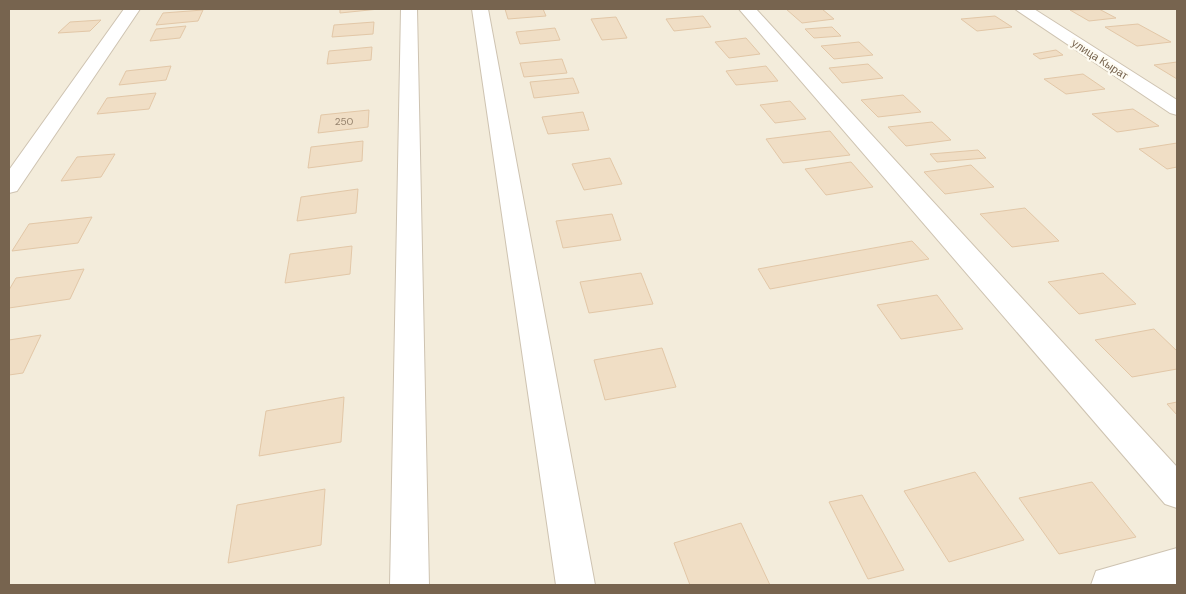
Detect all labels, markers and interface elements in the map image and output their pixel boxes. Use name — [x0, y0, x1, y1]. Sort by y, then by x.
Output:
street label: улица Кырат — [1069, 36, 1131, 82]
house number: 250 — [335, 115, 354, 128]

